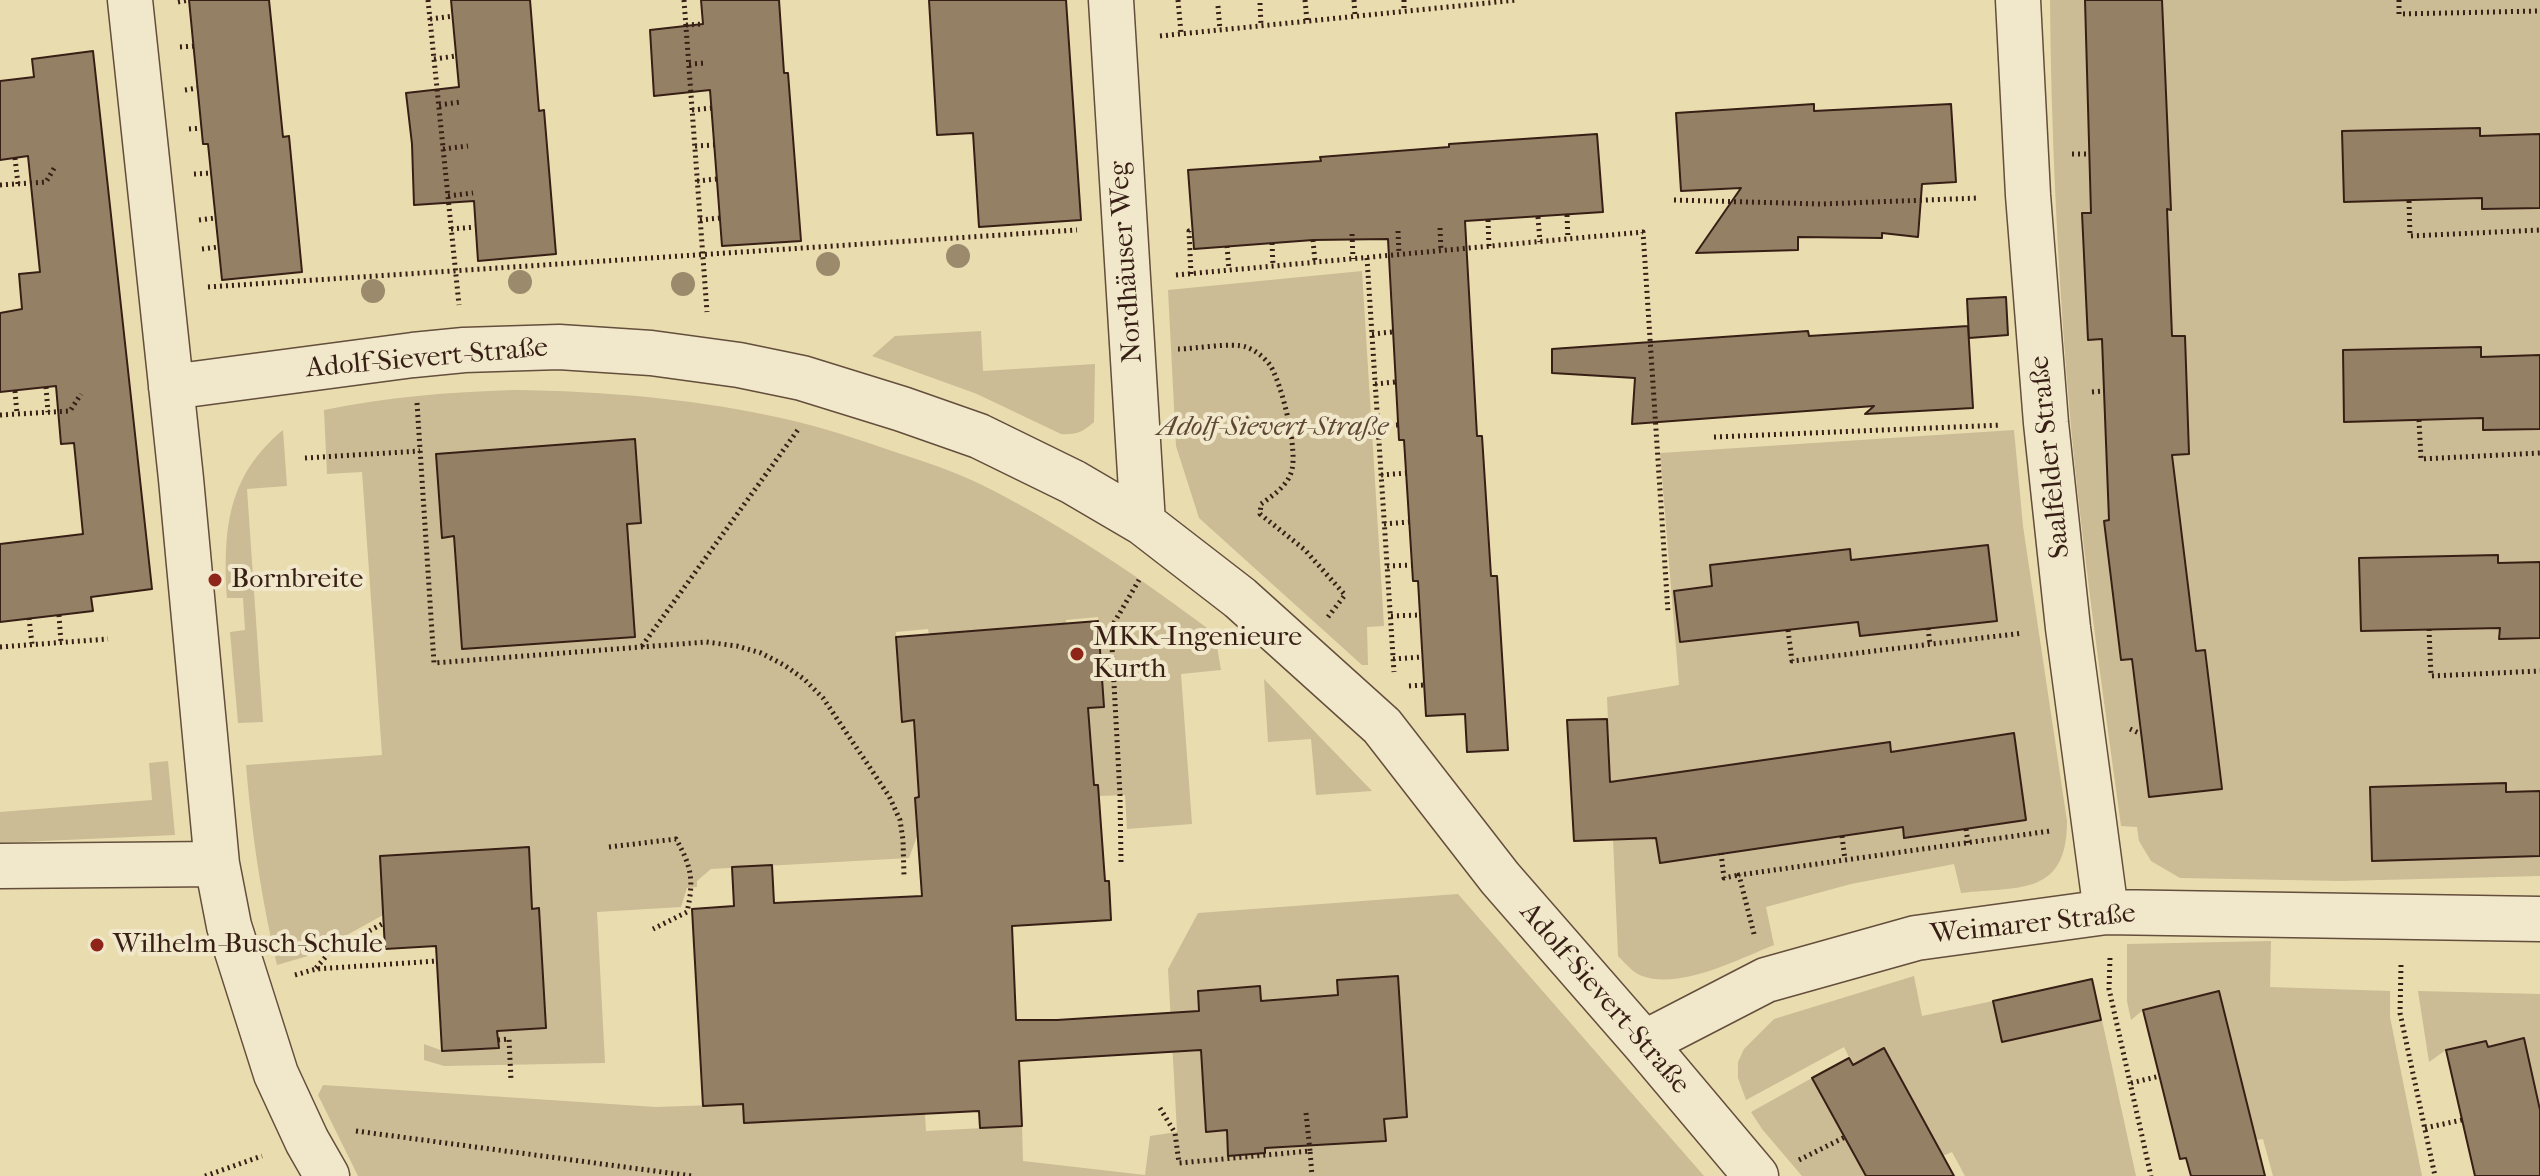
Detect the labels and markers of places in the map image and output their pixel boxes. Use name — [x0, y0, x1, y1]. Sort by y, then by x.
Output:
place label: Bornbreite — [231, 563, 363, 597]
marker: Bornbreite — [206, 571, 224, 589]
place label: MKK-Ingenieure Kurth — [1093, 621, 1302, 687]
marker: MKK-Ingenieure Kurth — [1068, 645, 1086, 663]
place label: Wilhelm-Busch-Schule — [113, 928, 383, 962]
marker: Wilhelm-Busch-Schule — [88, 936, 106, 954]

